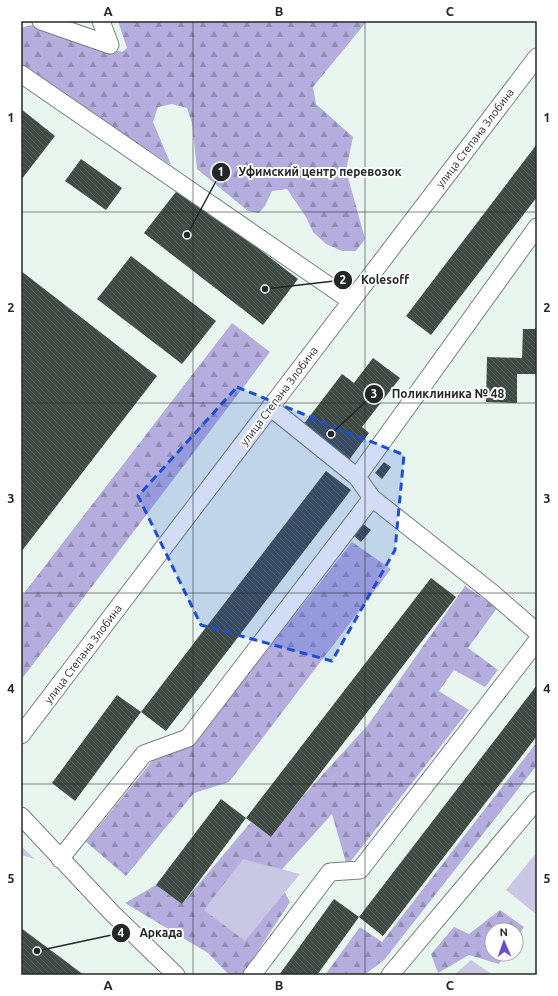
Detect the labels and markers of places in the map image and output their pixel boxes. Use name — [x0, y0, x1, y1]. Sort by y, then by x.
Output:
callout: Уфимский центр перевозок — [211, 160, 410, 184]
callout: Kolesoff — [333, 268, 417, 292]
callout: Поликлиника № 48 — [364, 382, 513, 406]
callout: Аркада — [111, 921, 190, 945]

